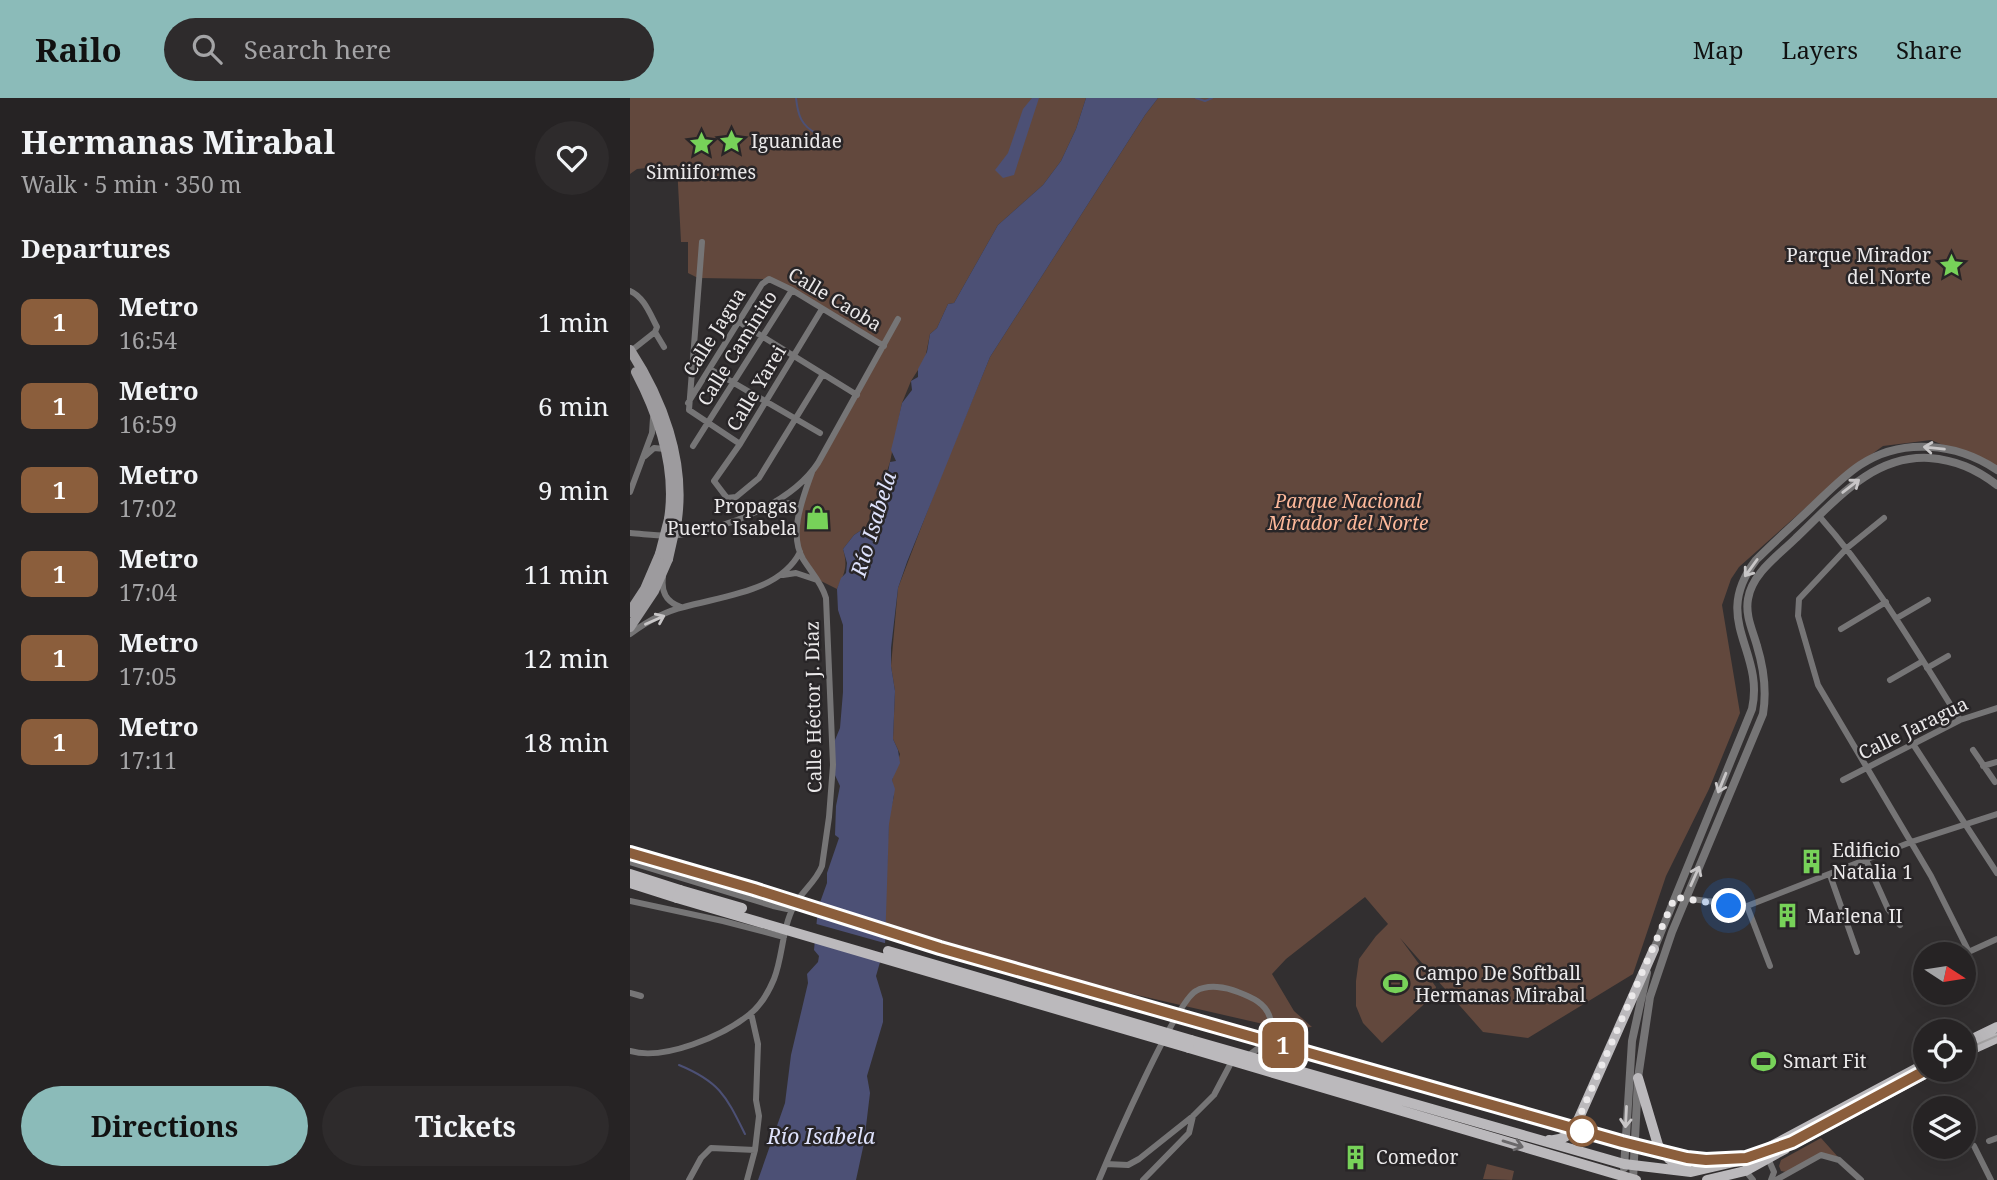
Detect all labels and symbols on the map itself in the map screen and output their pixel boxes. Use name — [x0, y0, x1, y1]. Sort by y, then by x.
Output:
place icon: Iguanidae — [717, 127, 745, 155]
place label: Iguanidae — [751, 128, 842, 154]
place icon: Simiiformes — [687, 130, 715, 158]
place label: Simiiformes — [646, 159, 756, 185]
place label: Parque Mirador del Norte — [1786, 242, 1931, 290]
place icon: Parque Mirador del Norte — [1937, 252, 1965, 280]
street label: Calle Caoba — [783, 261, 887, 337]
street label: Calle Jagua — [677, 283, 751, 381]
street label: Calle Caminito — [691, 285, 783, 411]
street label: Calle Yarei — [720, 340, 792, 436]
one-way arrow — [1923, 441, 1945, 454]
water label: Río Isabela — [844, 467, 902, 581]
one-way arrow — [1841, 479, 1860, 494]
park label: Parque Nacional Mirador del Norte — [1267, 488, 1428, 536]
place label: Propagas Puerto Isabela — [667, 493, 797, 541]
shop icon: Propagas Puerto Isabela — [803, 503, 831, 531]
one-way arrow — [1744, 558, 1758, 577]
one-way arrow — [644, 613, 665, 626]
street label: Calle Héctor J. Díaz — [798, 621, 828, 793]
street label: Calle Jaragua — [1854, 690, 1972, 766]
one-way arrow — [1715, 772, 1728, 793]
place label: Edificio Natalia 1 — [1832, 837, 1913, 885]
building icon: Edificio Natalia 1 — [1798, 847, 1826, 875]
one-way arrow — [1689, 866, 1702, 887]
your location — [1711, 888, 1746, 923]
building icon: Marlena II — [1773, 902, 1801, 930]
place label: Marlena II — [1807, 903, 1902, 929]
north arrow — [1913, 942, 1976, 1004]
place label: Campo De Softball Hermanas Mirabal — [1415, 960, 1586, 1008]
sports icon: Campo De Softball Hermanas Mirabal — [1381, 970, 1409, 998]
line badge: 1 — [1260, 1022, 1306, 1068]
sports icon: Smart Fit — [1749, 1047, 1777, 1075]
place label: Smart Fit — [1783, 1048, 1867, 1074]
one-way arrow — [1620, 1105, 1633, 1128]
unlabelled marker — [1567, 1116, 1597, 1146]
water label: Río Isabela — [766, 1122, 876, 1150]
one-way arrow — [1502, 1139, 1524, 1152]
building icon: Comedor — [1342, 1143, 1370, 1171]
place label: Comedor — [1376, 1144, 1458, 1170]

